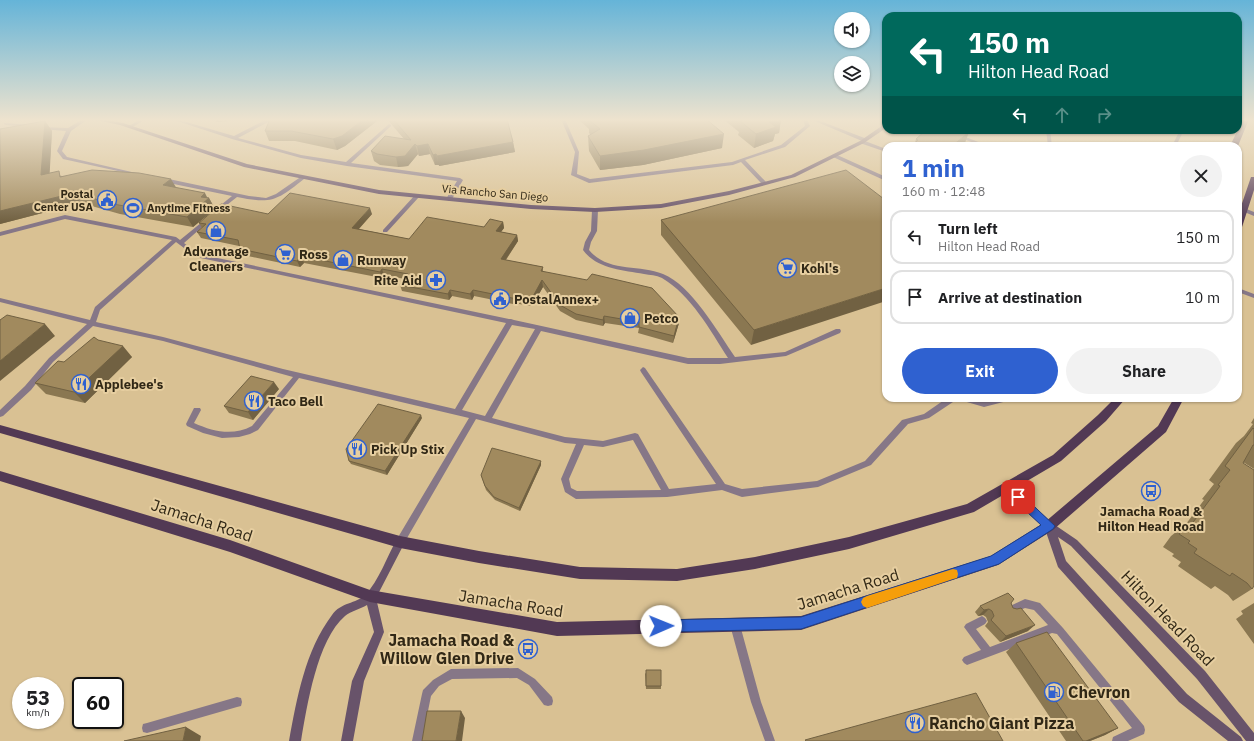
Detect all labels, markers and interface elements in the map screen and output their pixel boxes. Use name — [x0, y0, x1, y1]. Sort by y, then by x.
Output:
map controls — [834, 12, 870, 92]
button: sound — [834, 12, 870, 48]
text: 150 m — [968, 24, 1050, 61]
icon: left — [902, 28, 954, 80]
button: layers — [834, 56, 870, 92]
text: Hilton Head Road — [968, 60, 1109, 83]
icon: left — [1009, 104, 1031, 126]
icon: ahead — [1051, 104, 1073, 126]
icon: right — [1093, 104, 1115, 126]
text: 1 min — [902, 152, 965, 184]
button: close — [1180, 155, 1222, 197]
street label: Via Rancho San Diego — [441, 181, 549, 205]
text: 160 m · 12:48 — [902, 183, 985, 200]
place label: Postal Center USA — [34, 187, 94, 214]
public building icon: Postal Center USA — [96, 189, 118, 211]
sports icon: Anytime Fitness — [122, 197, 144, 219]
place label: Anytime Fitness — [147, 201, 231, 215]
text: Turn left — [938, 219, 998, 238]
shop icon: Advantage Cleaners — [205, 220, 227, 242]
icon: left — [904, 226, 926, 248]
text: 150 m — [1176, 228, 1220, 247]
text: Hilton Head Road — [938, 238, 1040, 255]
place label: Advantage Cleaners — [183, 243, 249, 275]
supermarket icon: Ross — [274, 243, 296, 265]
place label: Ross — [299, 246, 328, 263]
shop icon: Runway — [332, 249, 354, 271]
place label: Runway — [357, 252, 406, 269]
supermarket icon: Kohl's — [776, 257, 798, 279]
place label: Kohl's — [801, 260, 839, 277]
pharmacy icon: Rite Aid — [425, 269, 447, 291]
place label: Rite Aid — [374, 272, 422, 289]
icon: arrive — [904, 286, 926, 308]
public building icon: PostalAnnex+ — [489, 288, 511, 310]
text: Arrive at destination — [938, 288, 1082, 307]
text: 10 m — [1185, 288, 1220, 307]
place label: PostalAnnex+ — [514, 291, 599, 308]
shop icon: Petco — [619, 307, 641, 329]
place label: Petco — [644, 310, 679, 327]
button: Exit — [902, 348, 1058, 394]
button: Share — [1066, 348, 1222, 394]
restaurant icon: Applebee's — [70, 373, 92, 395]
place label: Applebee's — [95, 376, 164, 393]
restaurant icon: Taco Bell — [243, 390, 265, 412]
place label: Taco Bell — [268, 393, 323, 410]
restaurant icon: Pick Up Stix — [346, 438, 368, 460]
place label: Pick Up Stix — [371, 441, 445, 458]
pin — [1001, 480, 1035, 514]
bus stop icon: Jamacha Road & Hilton Head Road — [1140, 480, 1162, 502]
icon: arrive — [1007, 486, 1029, 508]
street label: Jamacha Road — [149, 494, 255, 546]
place label: Jamacha Road & Hilton Head Road — [1098, 503, 1204, 535]
street label: Jamacha Road — [795, 564, 901, 614]
street label: Hilton Head Road — [1117, 566, 1219, 670]
street label: Jamacha Road — [457, 585, 565, 621]
position arrow — [640, 605, 682, 647]
place label: Jamacha Road & Willow Glen Drive — [380, 630, 514, 668]
bus stop icon: Jamacha Road & Willow Glen Drive — [517, 638, 539, 660]
speed limit sign: 60 — [72, 677, 124, 729]
fuel station icon: Chevron — [1043, 681, 1065, 703]
place label: Chevron — [1068, 682, 1130, 702]
text: 53 — [26, 684, 50, 711]
text: km/h — [26, 706, 50, 719]
restaurant icon: Rancho Giant Pizza — [904, 712, 926, 734]
place label: Rancho Giant Pizza — [929, 713, 1074, 733]

